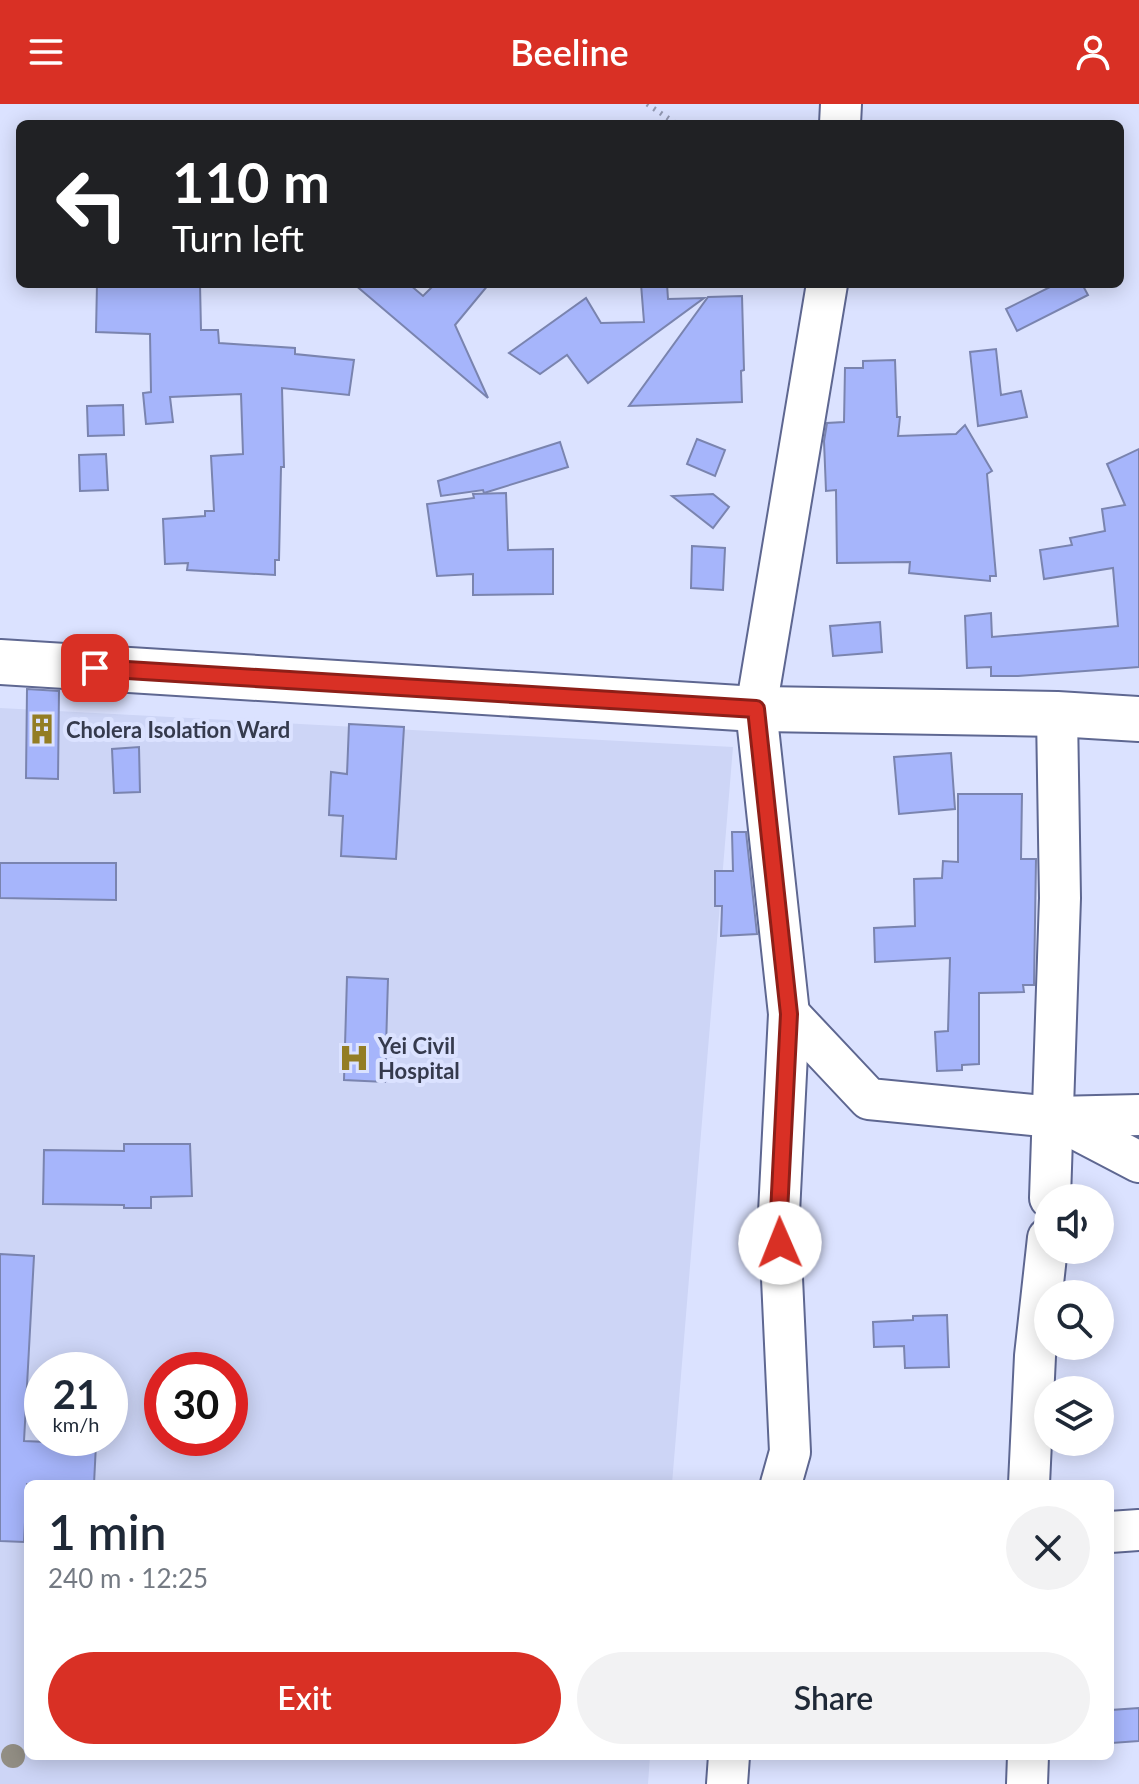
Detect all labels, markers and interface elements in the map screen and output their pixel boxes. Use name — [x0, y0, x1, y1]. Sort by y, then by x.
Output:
icon: menu — [24, 30, 68, 74]
text: Beeline — [510, 30, 629, 74]
icon: person — [1071, 30, 1115, 74]
text: 110 m — [172, 148, 330, 215]
icon: left — [40, 152, 144, 256]
text: Turn left — [172, 216, 304, 260]
pin — [61, 634, 129, 702]
icon: arrive — [73, 646, 117, 690]
building icon: Cholera Isolation Ward — [25, 712, 59, 746]
place label: Cholera Isolation Ward — [66, 716, 290, 743]
place label: Yei Civil Hospital — [377, 1032, 460, 1084]
hospital icon: Yei Civil Hospital — [337, 1041, 371, 1075]
map controls — [1034, 1184, 1114, 1456]
button: sound — [1034, 1184, 1114, 1264]
position arrow — [738, 1201, 822, 1285]
button: search — [1034, 1280, 1114, 1360]
speed limit sign: 30 — [144, 1352, 248, 1456]
text: 21 — [53, 1370, 99, 1418]
button: layers — [1034, 1376, 1114, 1456]
text: km/h — [53, 1412, 99, 1436]
text: 1 min — [48, 1503, 166, 1560]
button: close — [1006, 1506, 1090, 1590]
text: 240 m · 12:25 — [48, 1562, 208, 1594]
button: Exit — [48, 1652, 561, 1744]
button: Share — [577, 1652, 1090, 1744]

